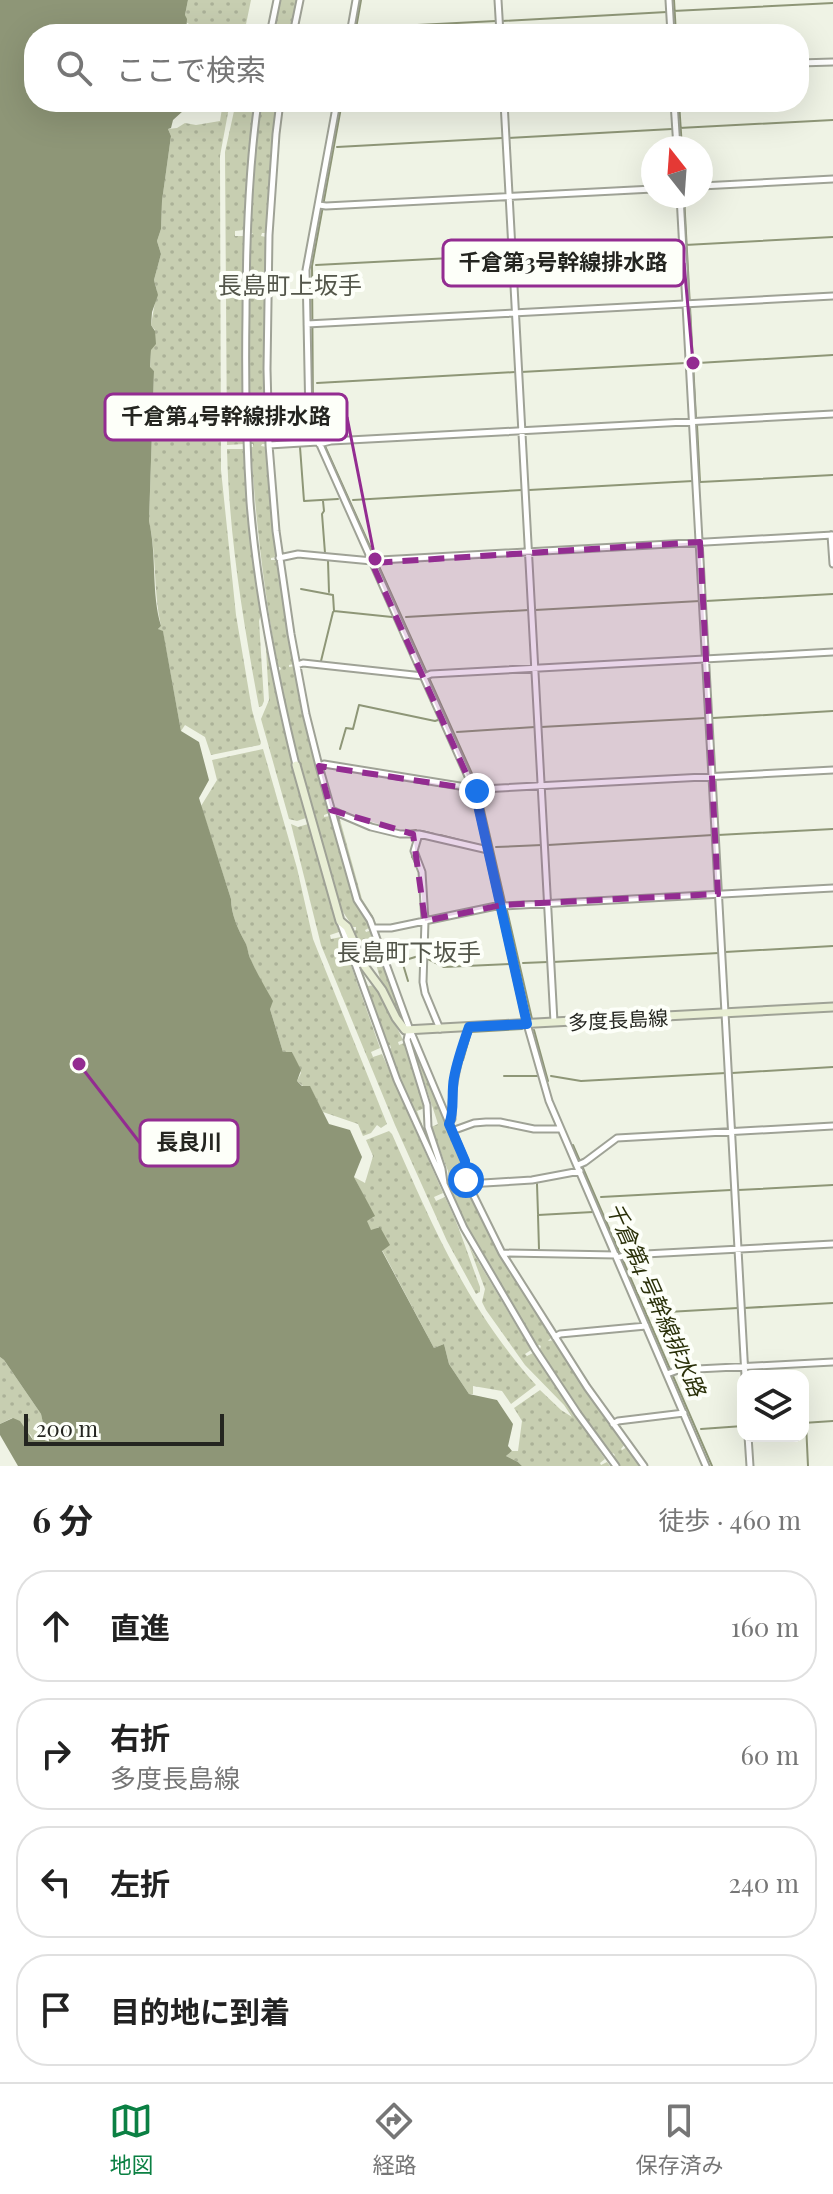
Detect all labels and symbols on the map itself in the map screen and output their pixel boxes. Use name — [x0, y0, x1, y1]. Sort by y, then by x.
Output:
north arrow — [641, 136, 713, 208]
callout: 千倉第3号幹線排水路 — [443, 240, 684, 286]
text: 千倉第3号幹線排水路 — [459, 246, 667, 276]
district label: 長島町上坂手 — [218, 268, 362, 300]
callout: 千倉第4号幹線排水路 — [105, 394, 347, 440]
text: 千倉第4号幹線排水路 — [121, 400, 331, 430]
route end — [459, 773, 495, 809]
district label: 長島町下坂手 — [337, 935, 481, 967]
street label: 多度長島線 — [567, 1003, 669, 1035]
callout: 長良川 — [140, 1120, 238, 1166]
text: 長良川 — [156, 1126, 222, 1156]
route start — [448, 1162, 484, 1198]
water label: 千倉第4号幹線排水路 — [601, 1197, 714, 1403]
scale bar — [24, 1410, 224, 1446]

